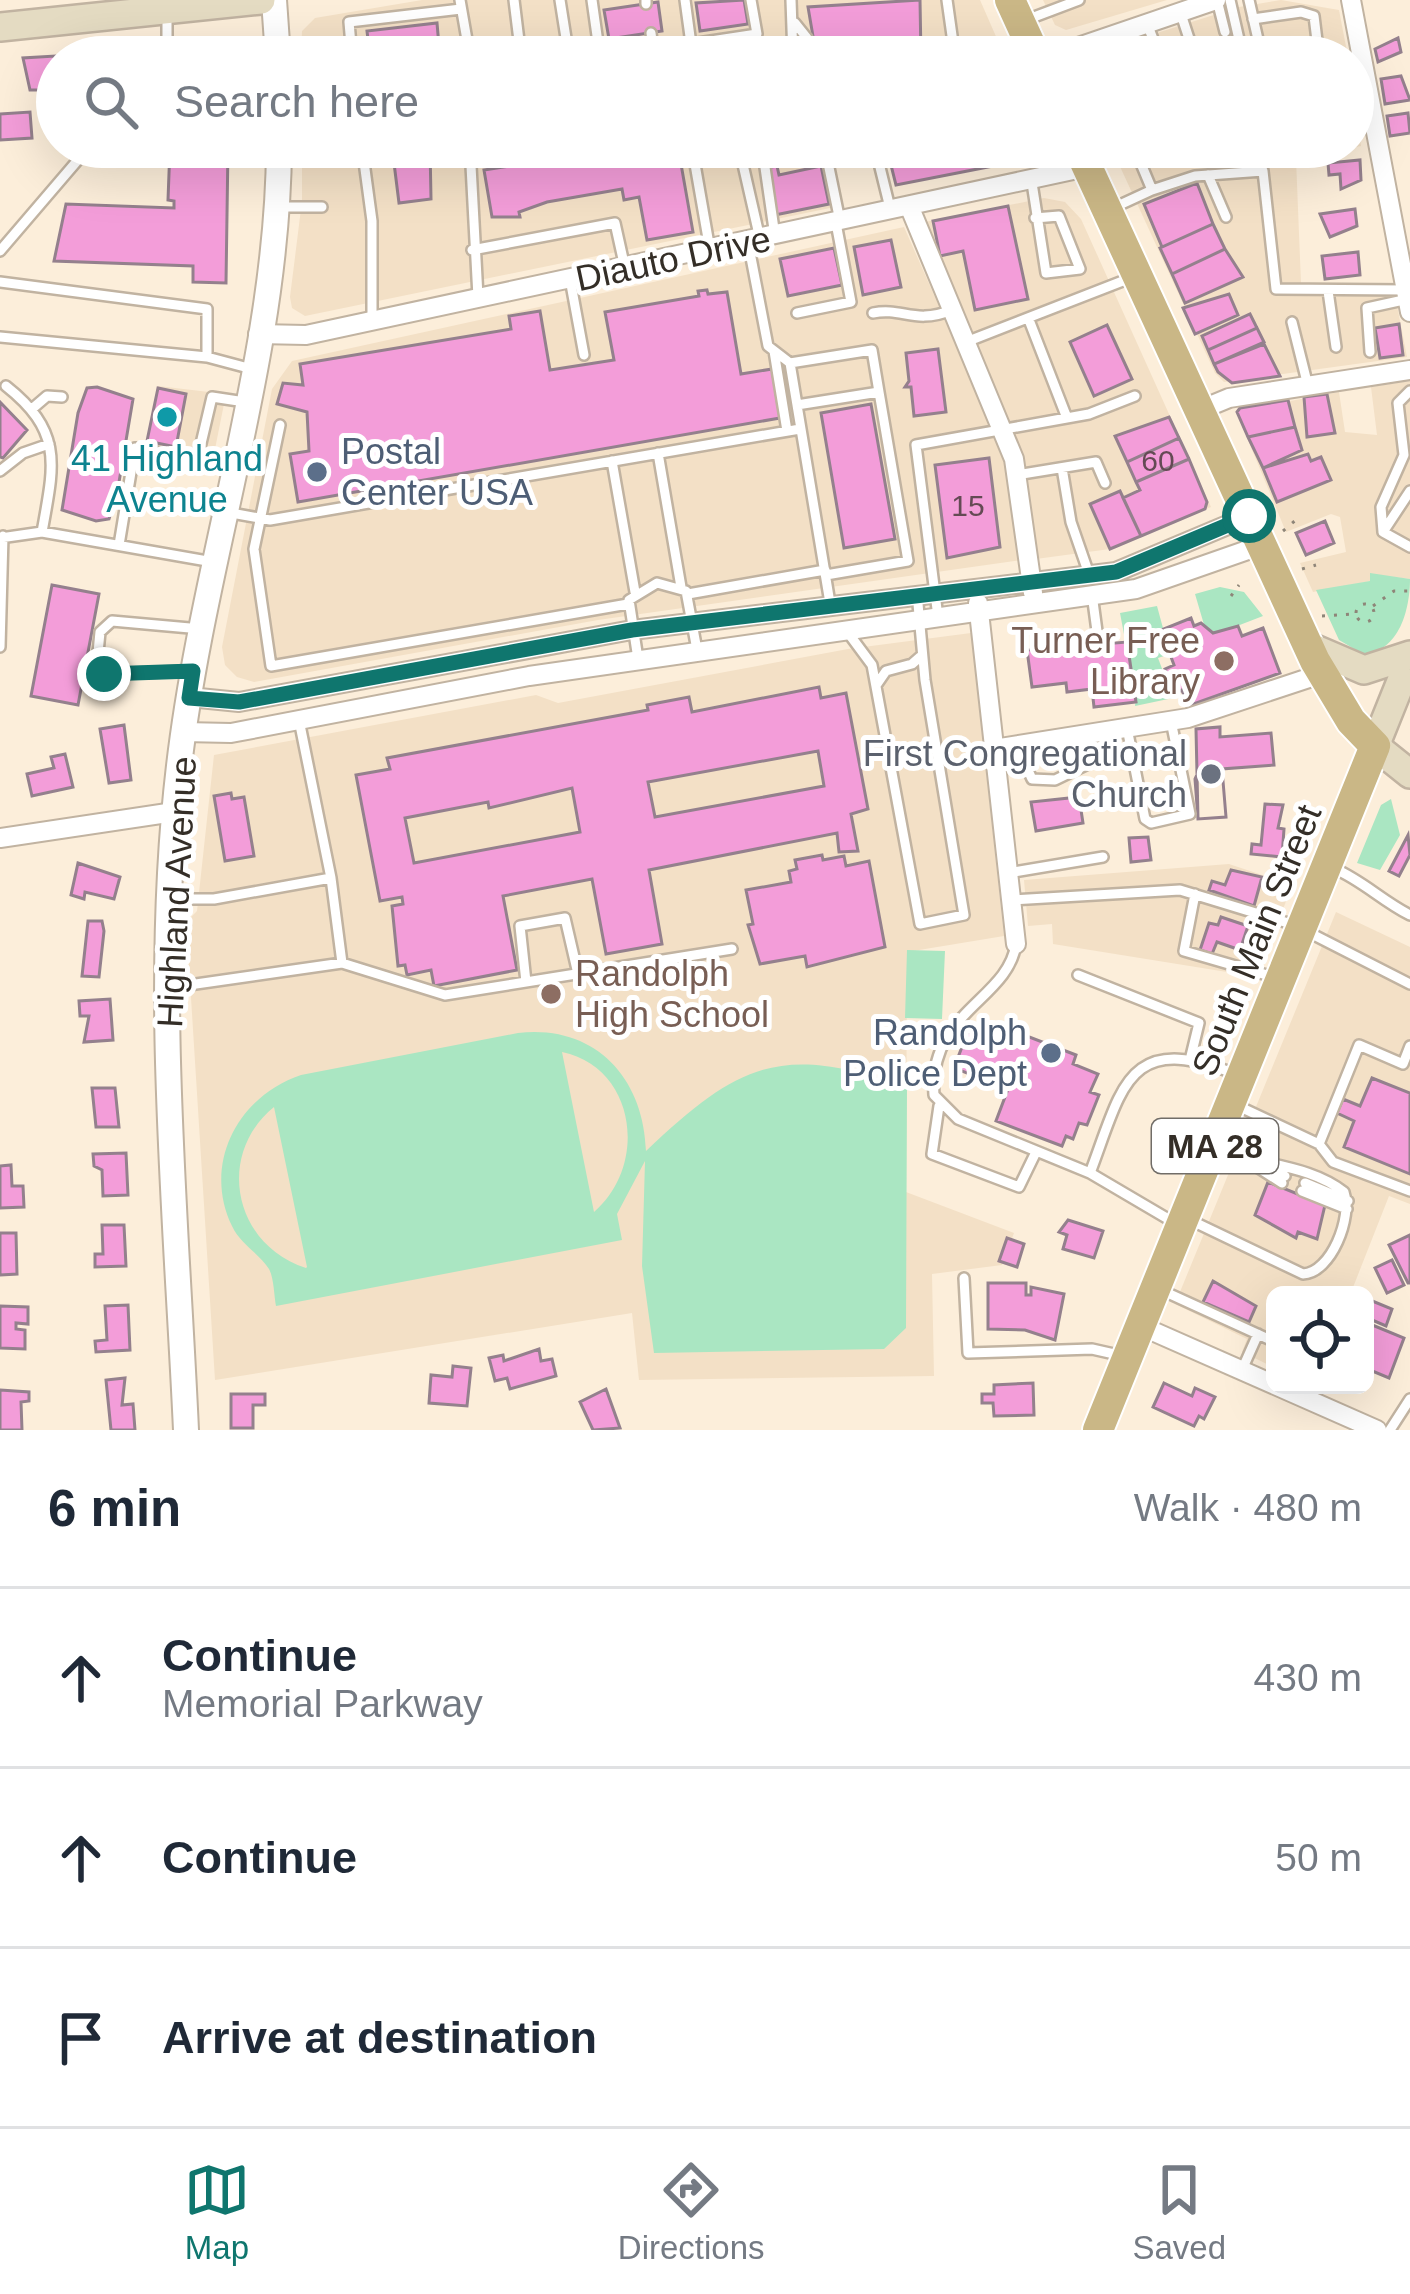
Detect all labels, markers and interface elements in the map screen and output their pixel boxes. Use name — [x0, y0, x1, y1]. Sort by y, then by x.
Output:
search box — [36, 36, 1374, 168]
icon: search — [78, 69, 144, 135]
text: Search here — [174, 76, 419, 127]
street label: Diauto Drive — [572, 218, 774, 299]
marker: 41 Highland Avenue — [154, 404, 180, 430]
place label: Postal Center USA — [341, 431, 533, 513]
place label: 41 Highland Avenue — [71, 438, 263, 520]
house number: 60 — [1141, 444, 1175, 477]
marker: Postal Center USA — [304, 459, 330, 485]
house number: 15 — [951, 489, 985, 522]
route start — [1222, 489, 1276, 543]
place label: Turner Free Library — [1011, 620, 1200, 702]
route end — [77, 647, 131, 701]
marker: Turner Free Library — [1211, 648, 1237, 674]
place label: First Congregational Church — [863, 733, 1187, 815]
street label: Highland Avenue — [149, 755, 204, 1029]
marker: First Congregational Church — [1198, 761, 1224, 787]
street label: South Main Street — [1183, 799, 1329, 1081]
place label: Randolph High School — [575, 953, 769, 1035]
marker: Randolph High School — [538, 981, 564, 1007]
place label: Randolph Police Dept — [843, 1012, 1027, 1094]
marker: Randolph Police Dept — [1038, 1040, 1064, 1066]
road number: MA 28 — [1152, 1119, 1278, 1173]
map controls — [1266, 1286, 1374, 1394]
button: locate — [1266, 1286, 1374, 1394]
text: 6 min — [48, 1480, 181, 1537]
text: Walk · 480 m — [1134, 1486, 1362, 1529]
text: Continue — [162, 1630, 357, 1681]
icon: ahead — [48, 1645, 114, 1711]
text: 430 m — [1254, 1656, 1362, 1699]
text: Memorial Parkway — [162, 1682, 483, 1725]
icon: ahead — [48, 1825, 114, 1891]
text: Continue — [162, 1832, 357, 1883]
text: 50 m — [1275, 1836, 1362, 1879]
icon: arrive — [48, 2005, 114, 2071]
text: Arrive at destination — [162, 2012, 597, 2063]
tab: Map — [184, 2157, 250, 2267]
tab: Directions — [618, 2157, 765, 2267]
tab: Saved — [1132, 2157, 1226, 2267]

